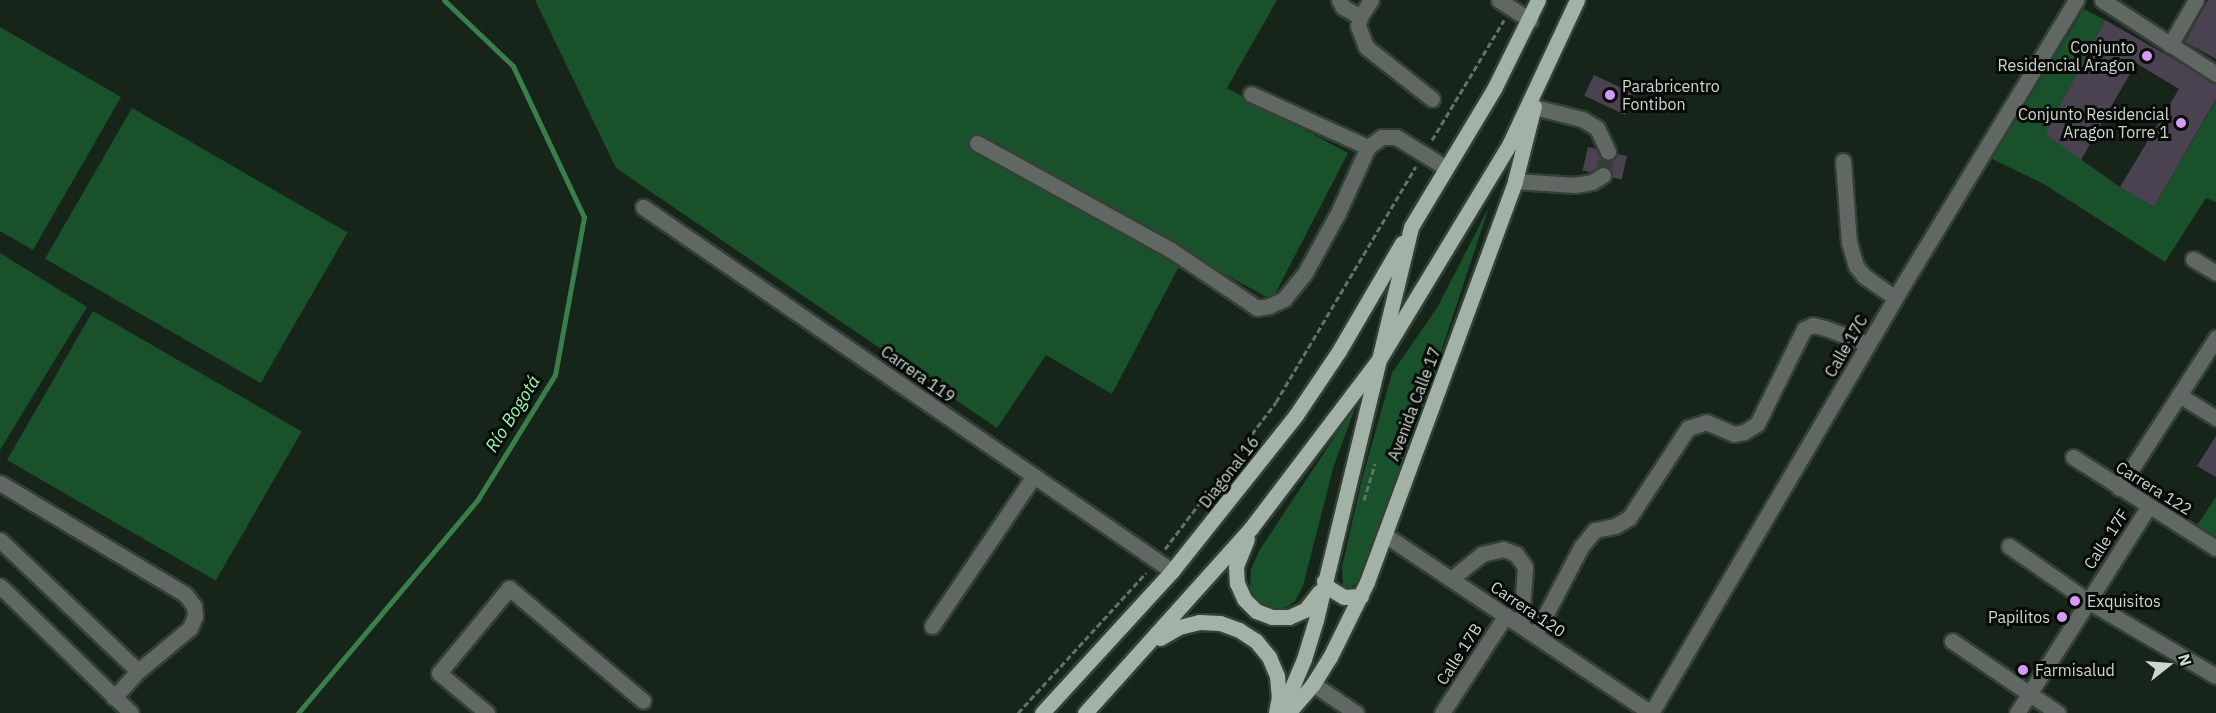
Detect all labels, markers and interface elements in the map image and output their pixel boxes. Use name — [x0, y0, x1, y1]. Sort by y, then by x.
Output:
place label: Conjunto Residencial Aragon — [1998, 37, 2135, 75]
marker: Conjunto Residencial Aragon — [2140, 49, 2154, 63]
place label: Parabricentro Fontibon — [1622, 76, 1720, 114]
marker: Parabricentro Fontibon — [1603, 88, 1617, 102]
place label: Conjunto Residencial Aragon Torre 1 — [2018, 104, 2169, 142]
marker: Conjunto Residencial Aragon Torre 1 — [2174, 116, 2188, 130]
street label: Calle 17C — [1820, 311, 1872, 381]
street label: Carrera 119 — [877, 342, 959, 406]
street label: Avenida Calle 17 — [1384, 345, 1444, 463]
water label: Río Bogotá — [481, 372, 545, 456]
street label: Diagonal 16 — [1195, 432, 1263, 512]
street label: Carrera 122 — [2113, 457, 2195, 519]
street label: Calle 17F — [2079, 505, 2133, 573]
street label: Carrera 120 — [1487, 577, 1569, 641]
place label: Exquisitos — [2087, 591, 2161, 611]
marker: Exquisitos — [2068, 594, 2082, 608]
place label: Papilitos — [1988, 607, 2050, 627]
marker: Papilitos — [2055, 610, 2069, 624]
street label: Calle 17B — [1432, 620, 1486, 688]
north arrow — [2138, 635, 2198, 695]
text: N — [2174, 651, 2196, 668]
place label: Farmisalud — [2035, 660, 2115, 680]
marker: Farmisalud — [2016, 663, 2030, 677]

